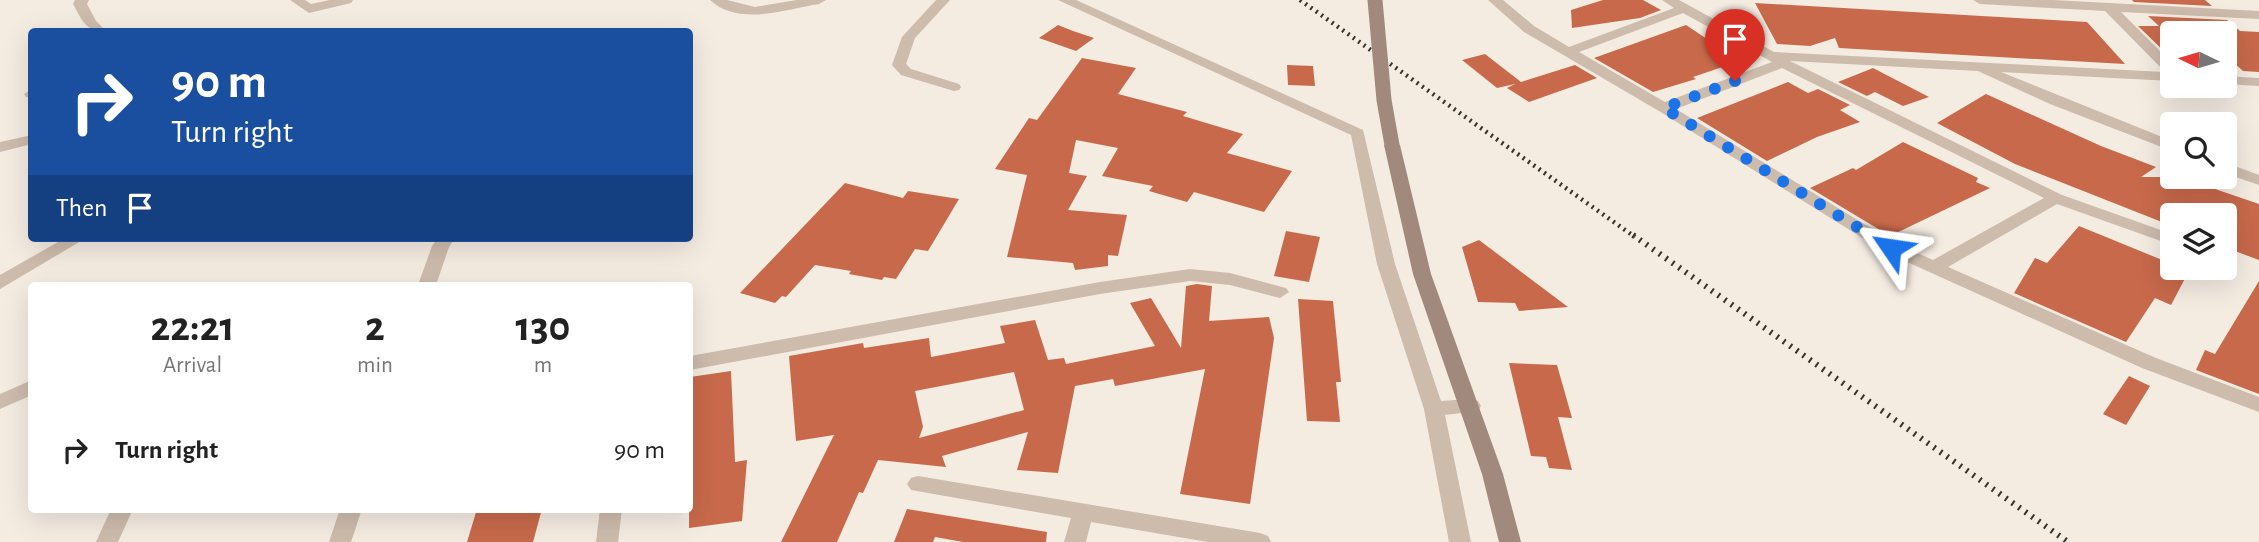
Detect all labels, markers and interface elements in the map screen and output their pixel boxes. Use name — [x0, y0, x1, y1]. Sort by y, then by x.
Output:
pin — [1705, 9, 1765, 81]
icon: arrive — [1716, 20, 1754, 58]
north arrow — [2160, 21, 2236, 98]
map controls — [2160, 21, 2237, 280]
icon: right — [56, 56, 147, 147]
text: 90 m — [171, 58, 267, 107]
button: search — [2160, 112, 2237, 189]
text: Turn right — [171, 116, 293, 148]
icon: arrive — [121, 189, 159, 227]
text: Then — [56, 195, 107, 221]
button: layers — [2160, 203, 2237, 280]
position arrow — [1854, 211, 1928, 285]
text: 22:21 — [150, 306, 235, 348]
text: 2 — [365, 306, 385, 348]
text: 130 — [515, 306, 571, 348]
text: Arrival — [163, 354, 222, 377]
text: min — [357, 354, 393, 377]
text: m — [534, 354, 552, 377]
icon: right — [56, 431, 94, 469]
text: Turn right — [115, 437, 218, 463]
text: 90 m — [614, 437, 665, 463]

